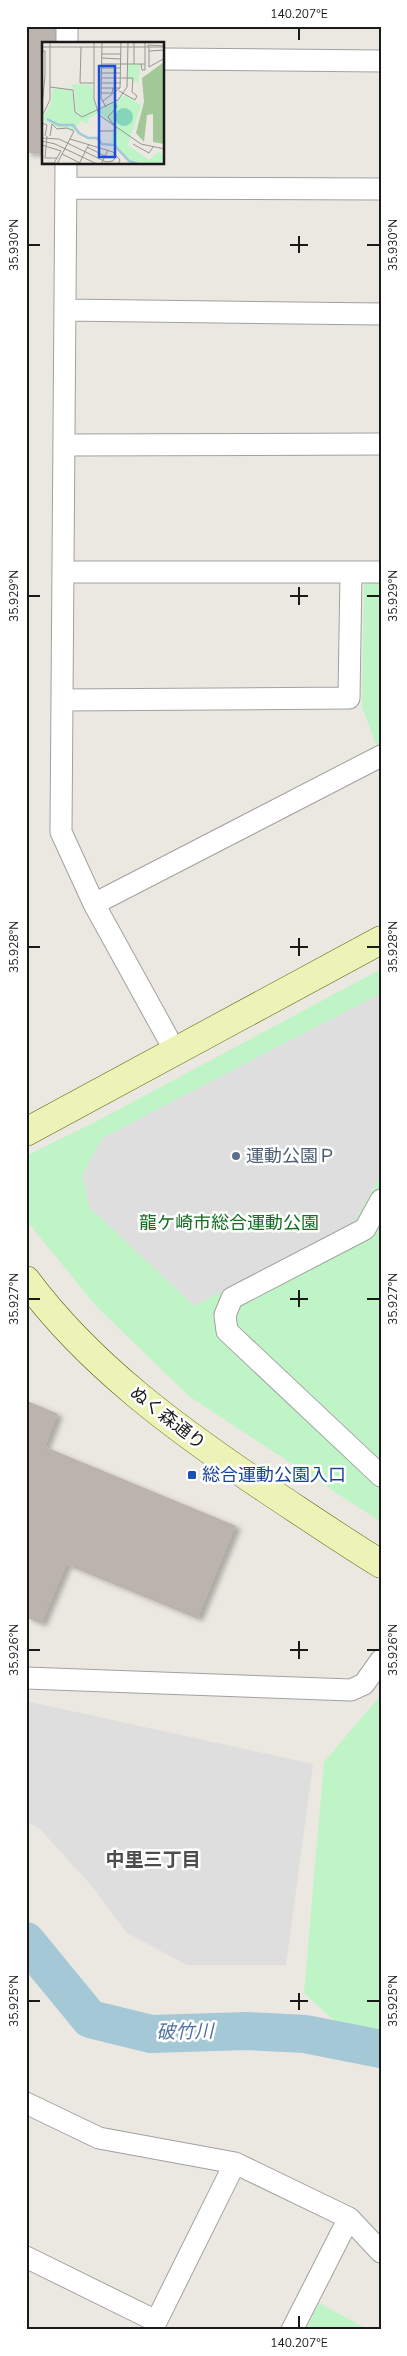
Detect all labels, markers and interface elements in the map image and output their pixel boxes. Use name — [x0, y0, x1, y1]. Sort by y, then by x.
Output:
text: 140.207°E — [270, 6, 328, 22]
inset map — [42, 42, 165, 165]
text: 35.930°N — [6, 219, 22, 271]
text: 35.930°N — [385, 219, 401, 271]
text: 35.929°N — [6, 570, 22, 622]
text: 35.929°N — [385, 570, 401, 622]
text: 35.928°N — [6, 921, 22, 973]
text: 35.928°N — [385, 921, 401, 973]
place label: 運動公園Ｐ — [246, 1144, 336, 1168]
marker: 運動公園Ｐ — [230, 1150, 242, 1162]
park label: 龍ケ崎市総合運動公園 — [139, 1211, 319, 1235]
text: 35.927°N — [6, 1273, 22, 1325]
text: 35.927°N — [385, 1273, 401, 1325]
street label: ぬく森通り — [125, 1381, 211, 1455]
place label: 総合運動公園入口 — [202, 1463, 346, 1487]
marker: 総合運動公園入口 — [186, 1469, 198, 1481]
text: 35.926°N — [6, 1624, 22, 1676]
text: 35.926°N — [385, 1624, 401, 1676]
district label: 中里三丁目 — [105, 1847, 201, 1873]
text: 35.925°N — [6, 1975, 22, 2027]
text: 35.925°N — [385, 1975, 401, 2027]
water label: 破竹川 — [156, 2018, 216, 2045]
text: 140.207°E — [270, 2335, 328, 2351]

